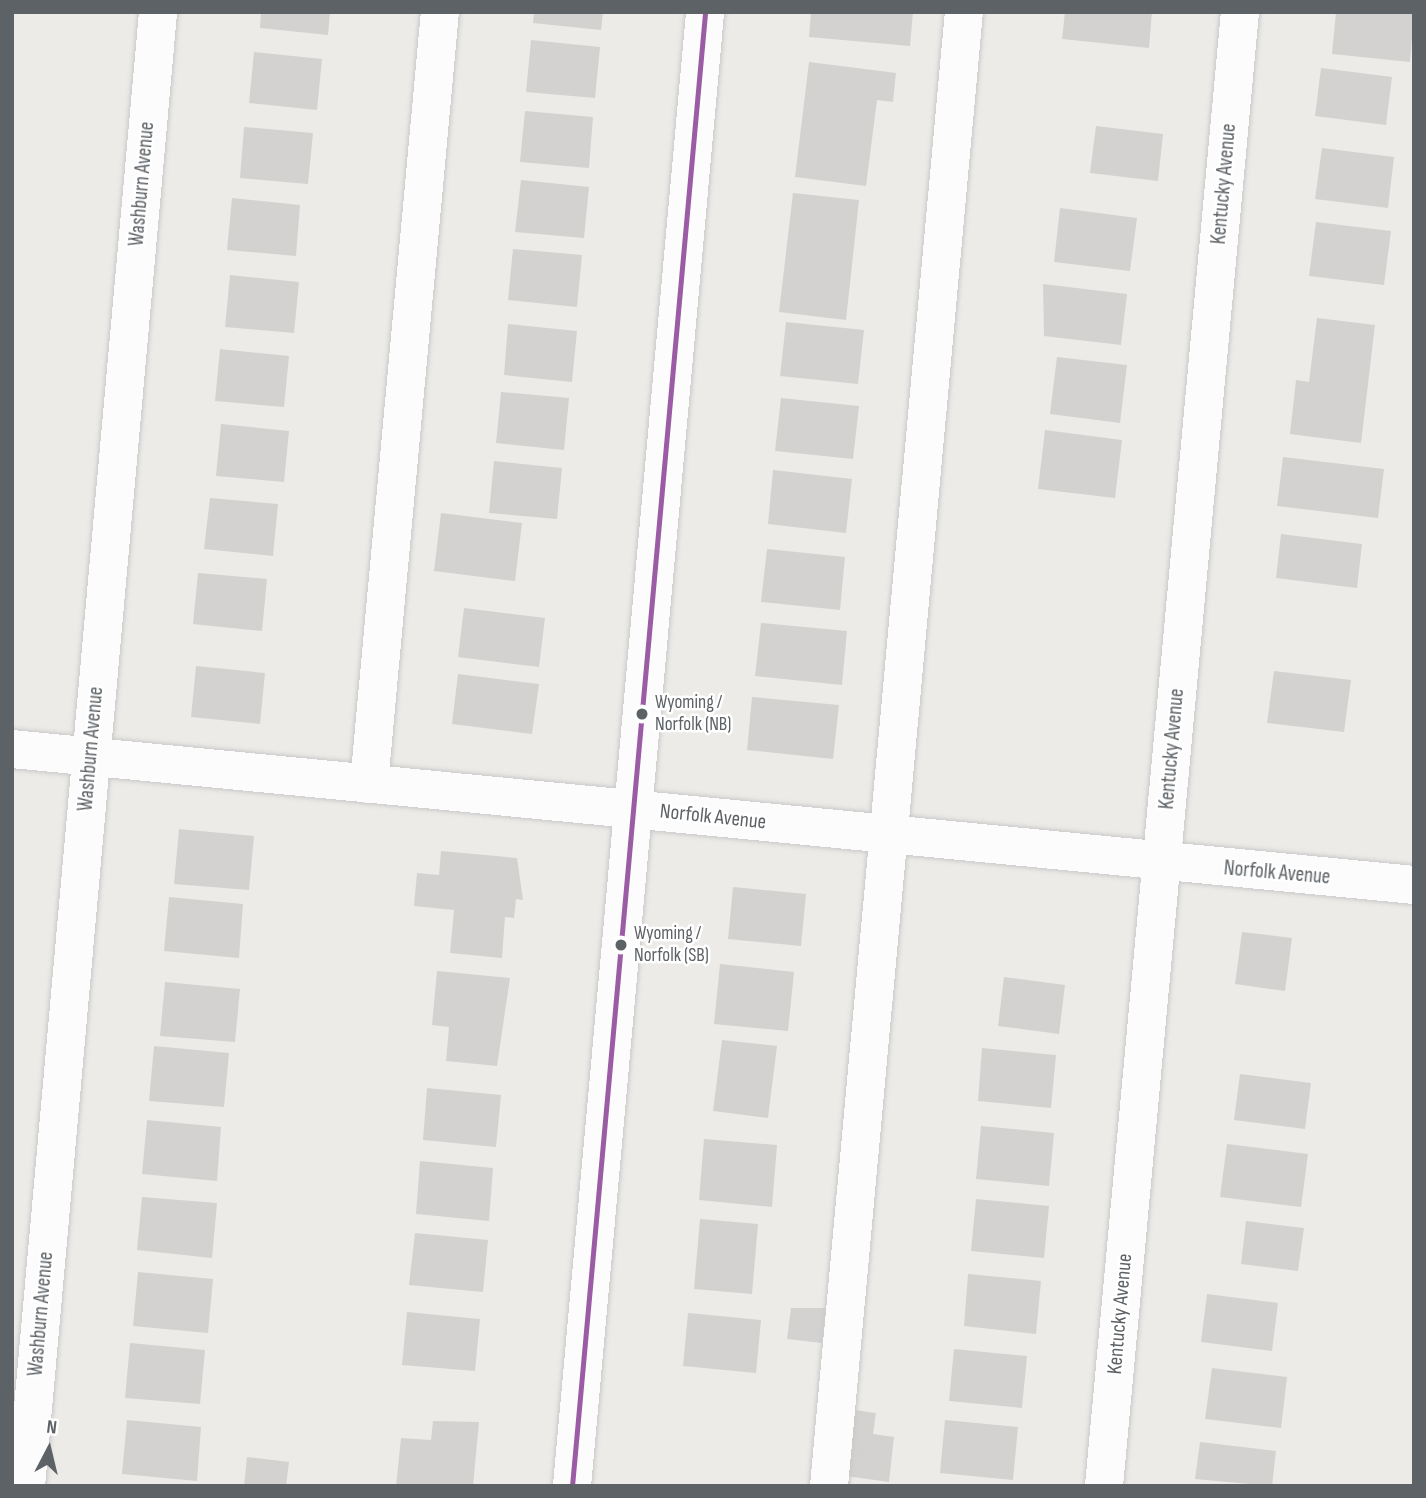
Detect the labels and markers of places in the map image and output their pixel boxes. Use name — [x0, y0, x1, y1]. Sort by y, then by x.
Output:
place label: Wyoming / Norfolk (NB) — [655, 692, 731, 736]
marker: Wyoming / Norfolk (NB) — [635, 707, 649, 721]
place label: Wyoming / Norfolk (SB) — [634, 923, 709, 967]
marker: Wyoming / Norfolk (SB) — [614, 938, 628, 952]

